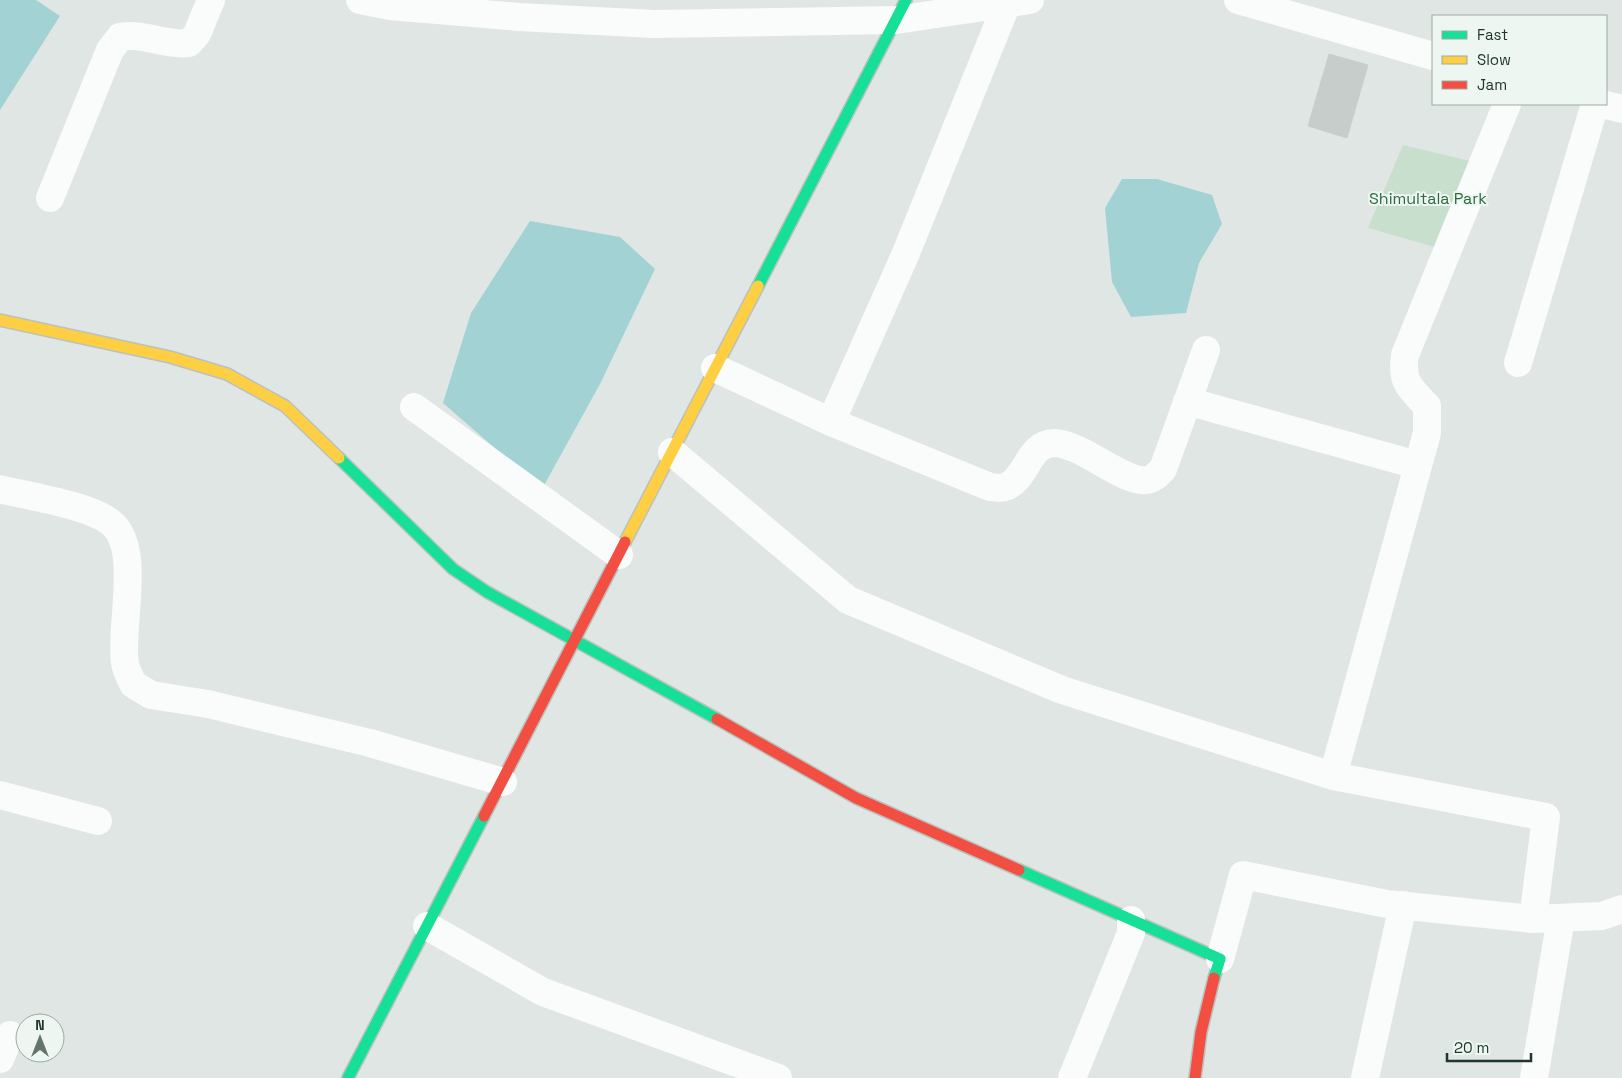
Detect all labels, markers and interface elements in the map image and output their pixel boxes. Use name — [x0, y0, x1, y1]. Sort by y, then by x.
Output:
legend — [1432, 15, 1607, 105]
text: Fast — [1477, 25, 1508, 44]
text: Slow — [1477, 50, 1511, 69]
text: Jam — [1477, 75, 1507, 94]
park label: Shimultala Park — [1369, 188, 1487, 209]
north arrow — [15, 1013, 65, 1063]
text: N — [35, 1016, 45, 1034]
scale bar — [1447, 1030, 1531, 1062]
text: 20 m — [1454, 1038, 1489, 1057]

